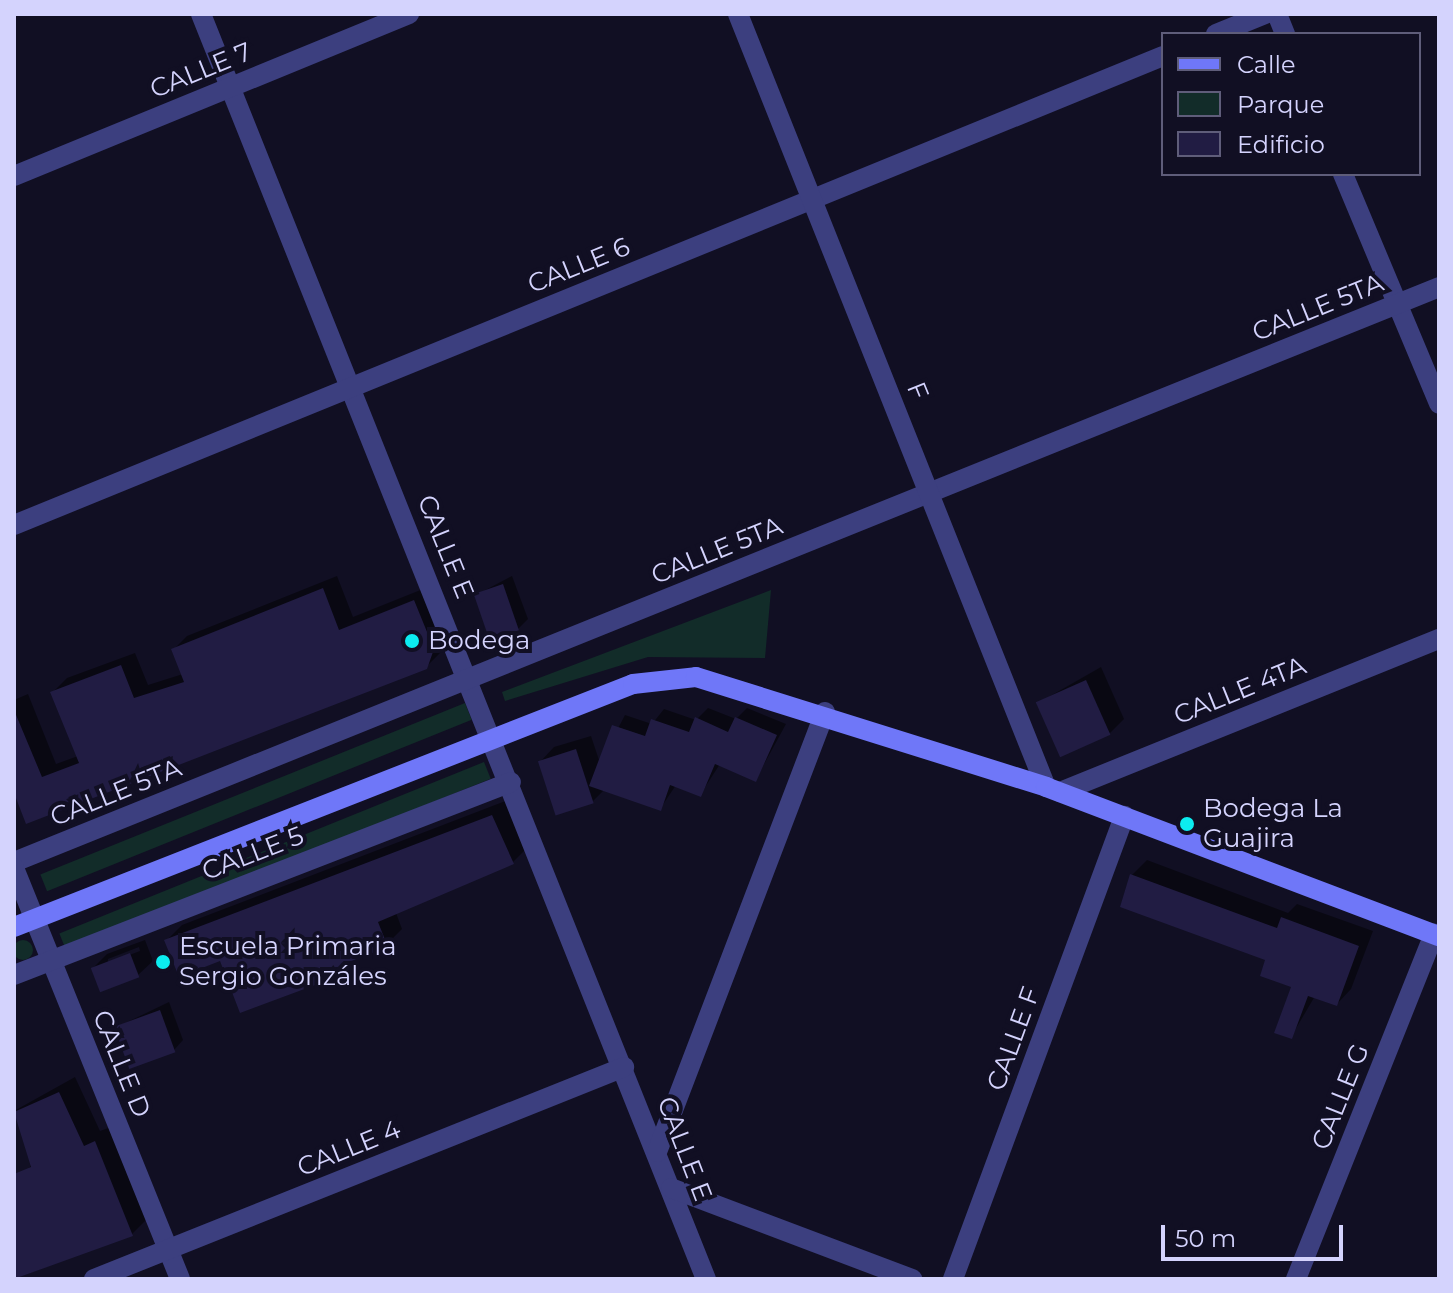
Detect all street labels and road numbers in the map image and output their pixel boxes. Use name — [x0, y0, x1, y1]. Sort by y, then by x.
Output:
street label: CALLE 7 — [146, 37, 256, 105]
street label: CALLE 6 — [523, 231, 635, 301]
street label: CALLE 5TA — [1248, 268, 1388, 348]
street label: F — [899, 378, 935, 404]
street label: CALLE E — [410, 491, 480, 603]
street label: CALLE 5TA — [647, 511, 787, 591]
street label: CALLE 4TA — [1169, 650, 1311, 732]
street label: CALLE 5TA — [46, 753, 186, 833]
street label: CALLE 5 — [198, 820, 308, 888]
street label: CALLE F — [981, 983, 1047, 1095]
street label: CALLE D — [85, 1006, 157, 1122]
street label: CALLE G — [1306, 1039, 1376, 1155]
street label: CALLE E — [650, 1093, 718, 1205]
street label: CALLE 4 — [293, 1114, 405, 1184]

